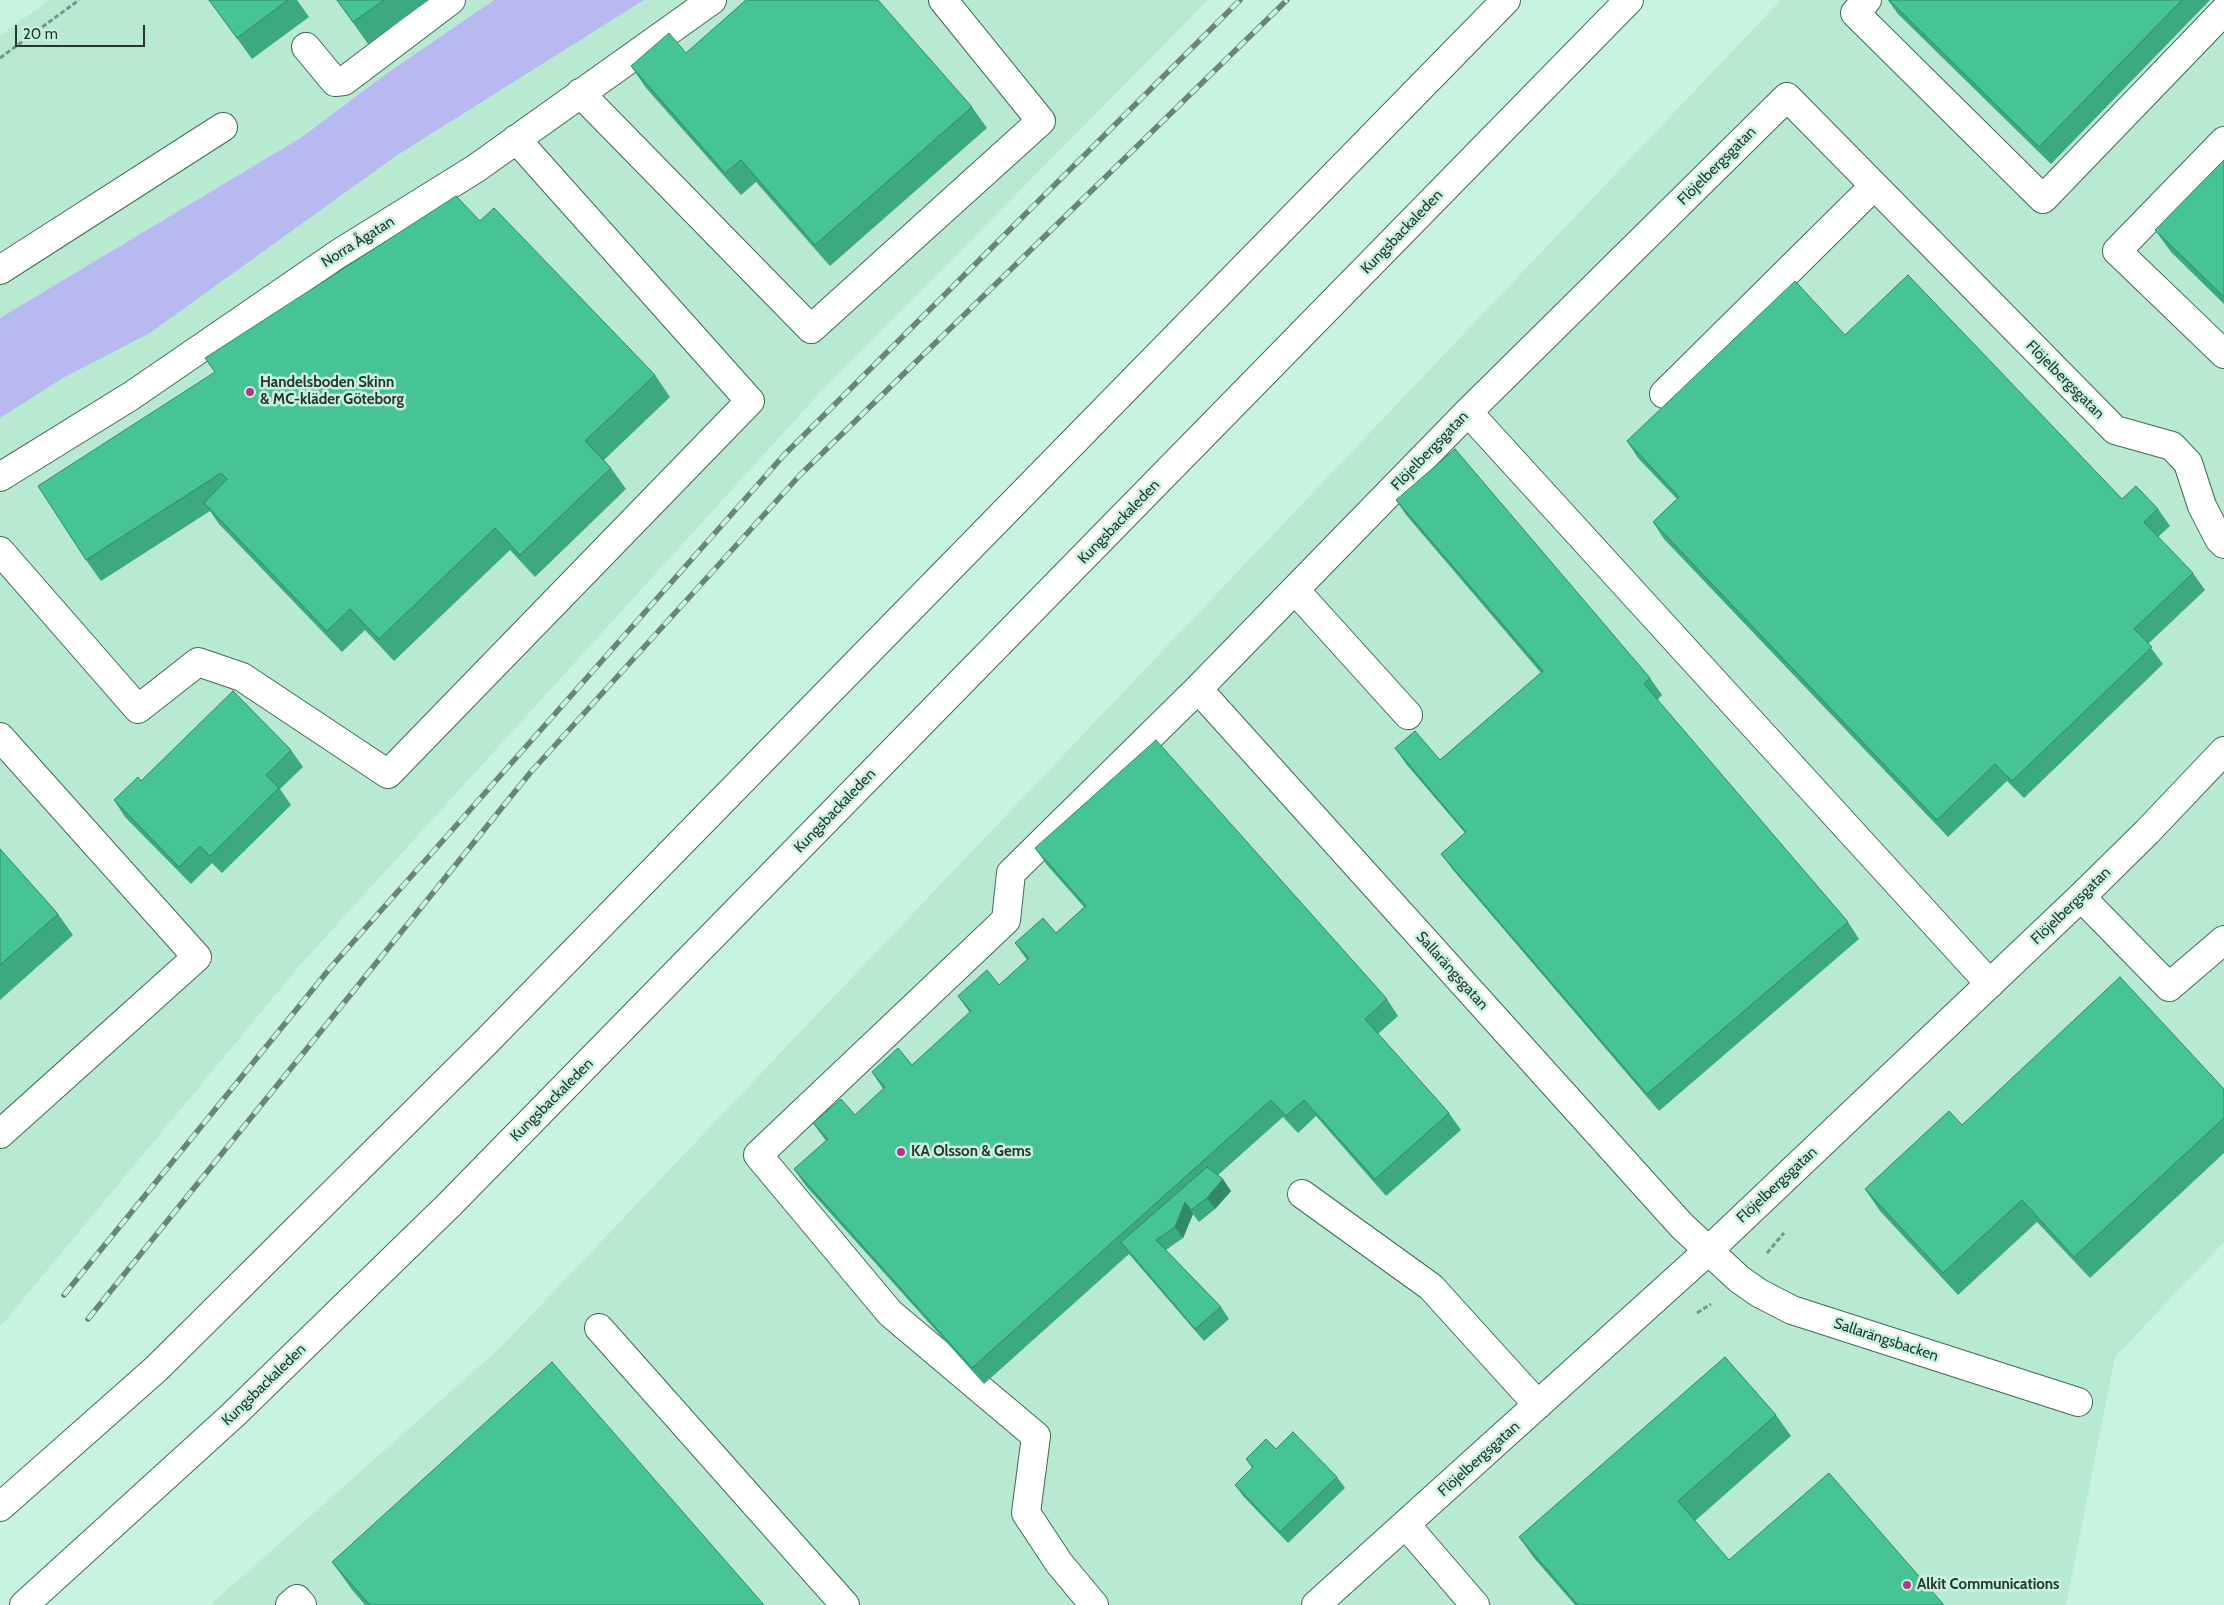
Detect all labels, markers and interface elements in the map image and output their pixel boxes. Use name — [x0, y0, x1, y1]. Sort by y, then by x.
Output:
scale bar — [18, 15, 148, 47]
text: 20 m — [23, 25, 58, 43]
street label: Flöjelbergsgatan — [1674, 123, 1760, 209]
street label: Kungsbackaleden — [1357, 186, 1447, 278]
street label: Norra Ågatan — [318, 212, 398, 272]
street label: Flöjelbergsgatan — [2022, 337, 2108, 423]
place label: Handelsboden Skinn & MC-kläder Göteborg — [260, 374, 404, 409]
marker: Handelsboden Skinn & MC-kläder Göteborg — [244, 386, 256, 398]
street label: Flöjelbergsgatan — [1388, 408, 1472, 494]
street label: Kungsbackaleden — [1074, 476, 1164, 568]
street label: Kungsbackaleden — [790, 765, 880, 857]
street label: Flöjelbergsgatan — [2028, 864, 2114, 948]
street label: Sallarängsgatan — [1412, 928, 1492, 1014]
street label: Kungsbackaleden — [507, 1055, 597, 1145]
place label: KA Olsson & Gems — [911, 1143, 1031, 1161]
street label: Flöjelbergsgatan — [1733, 1143, 1821, 1227]
marker: KA Olsson & Gems — [895, 1146, 907, 1158]
street label: Sallarängsbacken — [1831, 1315, 1941, 1365]
street label: Kungsbackaleden — [218, 1340, 310, 1430]
street label: Flöjelbergsgatan — [1435, 1418, 1523, 1500]
place label: Alkit Communications — [1917, 1576, 2059, 1594]
marker: Alkit Communications — [1901, 1579, 1913, 1591]

